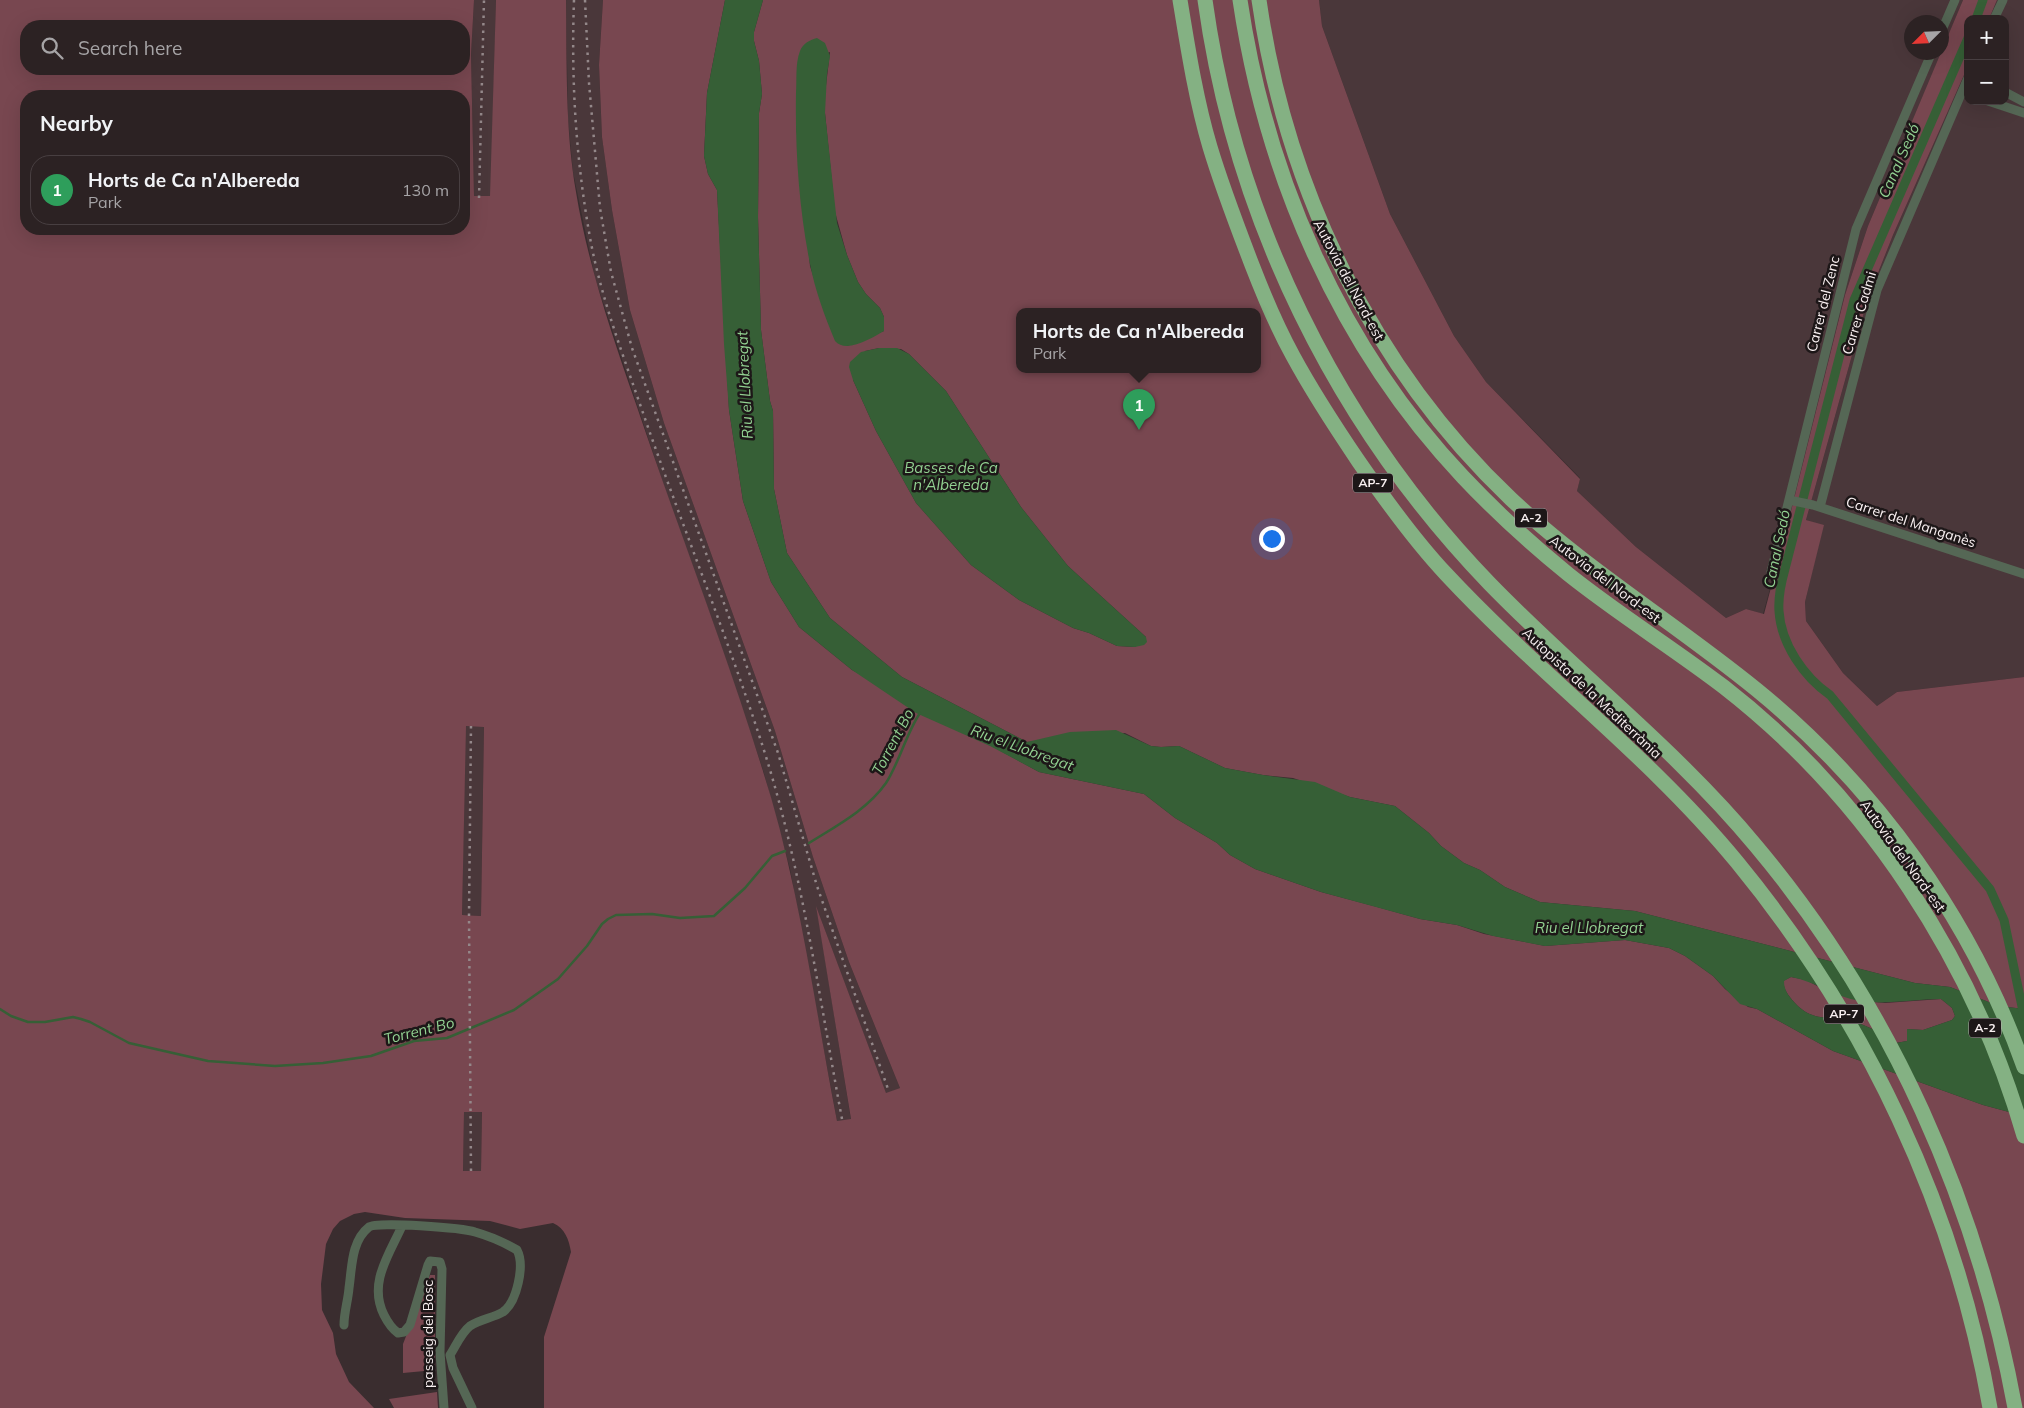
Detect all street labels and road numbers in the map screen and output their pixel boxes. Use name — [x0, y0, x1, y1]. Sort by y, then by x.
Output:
street label: Autovia del Nord-est — [1310, 216, 1389, 344]
street label: Carrer del Zenc — [1802, 254, 1844, 354]
street label: Carrer Cadmi — [1838, 269, 1880, 357]
road number: AP-7 — [1353, 473, 1393, 492]
street label: Carrer del Manganès — [1844, 493, 1978, 551]
road number: A-2 — [1515, 508, 1547, 528]
street label: Autovia del Nord-est — [1546, 531, 1664, 627]
street label: Autopista de la Mediterrània — [1519, 624, 1665, 762]
street label: Autovia del Nord-est — [1856, 796, 1950, 916]
road number: AP-7 — [1824, 1004, 1864, 1024]
road number: A-2 — [1969, 1018, 2001, 1038]
street label: passeig del Bosc — [419, 1280, 437, 1388]

